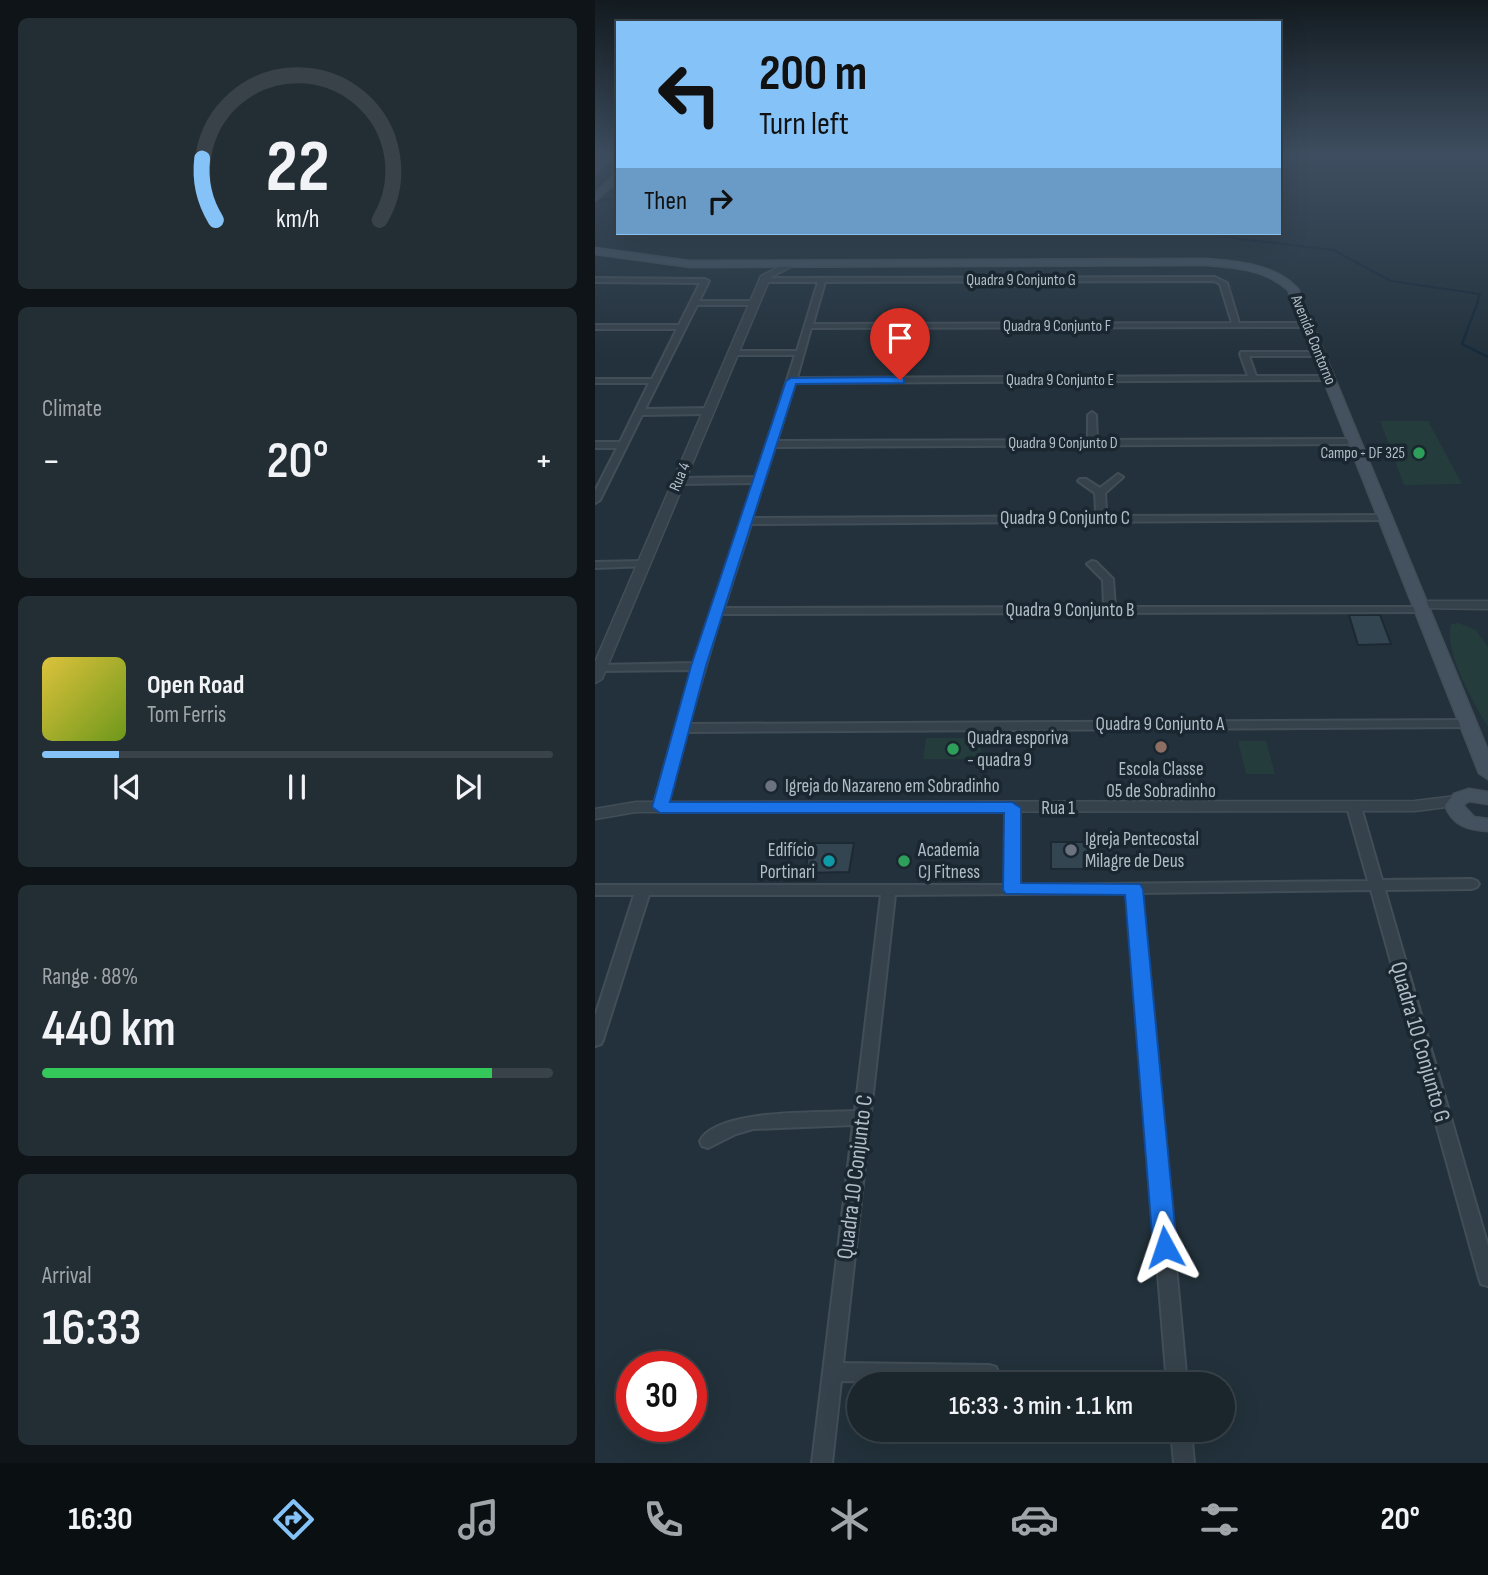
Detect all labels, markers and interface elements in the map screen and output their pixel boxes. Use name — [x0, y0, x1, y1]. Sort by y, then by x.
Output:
text: 200 m — [759, 45, 867, 104]
icon: left — [644, 49, 735, 140]
text: Turn left — [759, 105, 849, 144]
text: 22 — [266, 124, 329, 212]
icon: right — [701, 182, 739, 220]
text: Then — [644, 186, 687, 217]
text: km/h — [276, 203, 319, 234]
street label: Quadra 9 Conjunto G — [966, 271, 1076, 290]
street label: Avenida Contorno — [1286, 291, 1340, 388]
pin — [870, 308, 930, 380]
street label: Quadra 9 Conjunto F — [1003, 317, 1111, 336]
icon: arrive — [881, 319, 919, 357]
street label: Quadra 9 Conjunto E — [1006, 371, 1114, 390]
text: Climate — [42, 395, 102, 423]
text: 20° — [266, 430, 329, 493]
street label: Quadra 9 Conjunto D — [1008, 434, 1118, 453]
text: − — [42, 439, 61, 484]
text: + — [534, 439, 553, 484]
place label: Campo - DF 325 — [1320, 444, 1405, 463]
marker: Campo - DF 325 — [1411, 445, 1427, 461]
street label: Rua 4 — [665, 459, 695, 494]
street label: Quadra 9 Conjunto C — [1000, 507, 1130, 530]
street label: Quadra 9 Conjunto B — [1005, 599, 1135, 622]
text: Open Road — [147, 670, 244, 701]
text: Tom Ferris — [147, 701, 226, 729]
street label: Quadra 9 Conjunto A — [1096, 713, 1225, 736]
place label: Quadra esporiva - quadra 9 — [967, 727, 1069, 772]
marker: Escola Classe 05 de Sobradinho — [1153, 739, 1169, 755]
marker: Quadra esporiva - quadra 9 — [945, 741, 961, 757]
place label: Escola Classe 05 de Sobradinho — [1106, 758, 1216, 803]
icon: previous — [108, 768, 146, 806]
icon: pause — [278, 768, 316, 806]
icon: next — [449, 768, 487, 806]
place label: Igreja do Nazareno em Sobradinho — [785, 775, 1000, 798]
marker: Igreja do Nazareno em Sobradinho — [763, 778, 779, 794]
street label: Rua 1 — [1041, 797, 1075, 820]
place label: Igreja Pentecostal Milagre de Deus — [1085, 828, 1199, 873]
place label: Edifício Portinari — [760, 839, 815, 884]
place label: Academia CJ Fitness — [917, 839, 980, 884]
marker: Igreja Pentecostal Milagre de Deus — [1063, 842, 1079, 858]
marker: Edifício Portinari — [821, 853, 837, 869]
marker: Academia CJ Fitness — [896, 853, 912, 869]
street label: Quadra 10 Conjunto G — [1384, 958, 1456, 1126]
text: Range · 88% — [42, 963, 138, 991]
text: 440 km — [42, 998, 176, 1061]
street label: Quadra 10 Conjunto C — [831, 1093, 879, 1261]
position arrow — [1128, 1210, 1202, 1284]
text: Arrival — [42, 1262, 91, 1290]
text: 16:33 — [42, 1297, 141, 1360]
speed limit sign: 30 — [616, 1351, 707, 1442]
text: 16:33 · 3 min · 1.1 km — [949, 1391, 1133, 1422]
icon: directions — [269, 1495, 318, 1544]
icon: music — [454, 1495, 503, 1544]
icon: phone — [639, 1495, 688, 1544]
icon: climate — [825, 1495, 874, 1544]
icon: car — [1010, 1495, 1059, 1544]
icon: filters — [1195, 1495, 1244, 1544]
text: 16:30 — [68, 1500, 132, 1539]
text: 20° — [1381, 1500, 1420, 1539]

